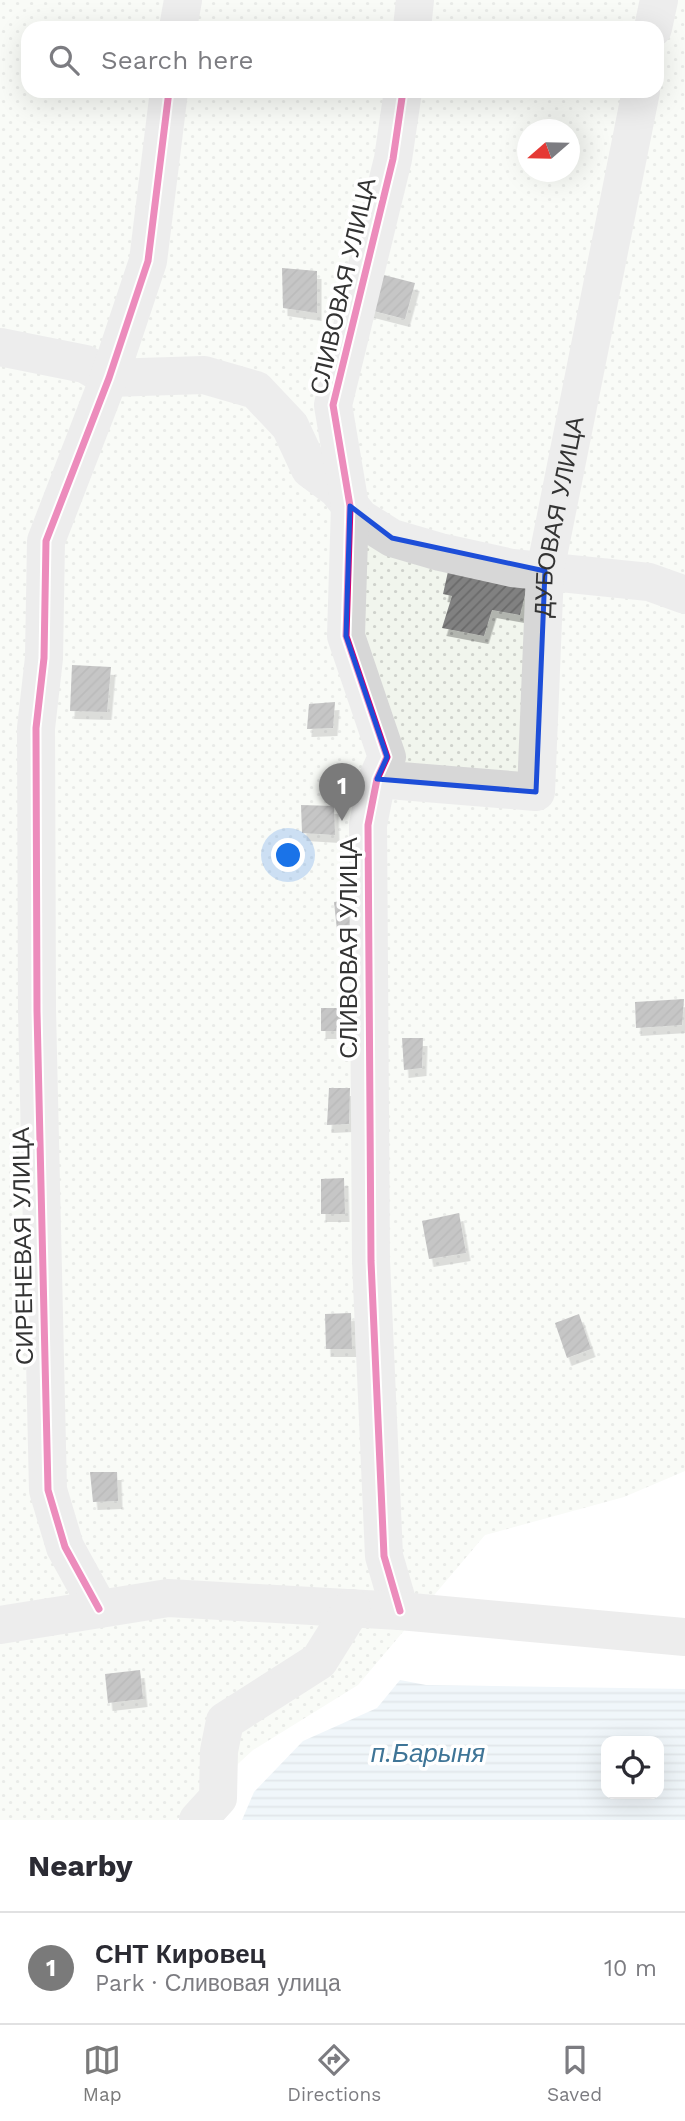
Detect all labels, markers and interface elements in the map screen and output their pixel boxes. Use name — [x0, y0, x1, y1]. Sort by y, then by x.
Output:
search box — [21, 21, 664, 98]
icon: search — [45, 41, 83, 79]
text: Search here — [101, 45, 253, 75]
north arrow — [517, 119, 580, 182]
street label: СЛИВОВАЯ УЛИЦА — [304, 175, 382, 397]
street label: ДУБОВАЯ УЛИЦА — [529, 414, 590, 618]
pin: 1 — [319, 763, 365, 821]
street label: СЛИВОВАЯ УЛИЦА — [335, 837, 363, 1059]
your location — [271, 838, 305, 872]
street label: СИРЕНЕВАЯ УЛИЦА — [7, 1127, 39, 1365]
map controls — [601, 1736, 664, 1799]
button: locate — [601, 1736, 664, 1799]
water label: п.Барыня — [371, 1738, 485, 1768]
text: Nearby — [28, 1848, 133, 1883]
text: СНТ Кировец — [95, 1939, 266, 1969]
text: 1 — [46, 1955, 56, 1982]
text: 10 m — [604, 1955, 657, 1982]
text: Park · Сливовая улица — [95, 1970, 341, 1997]
tab: Map — [83, 2041, 122, 2106]
tab: Directions — [287, 2041, 381, 2106]
tab: Saved — [547, 2041, 602, 2106]

